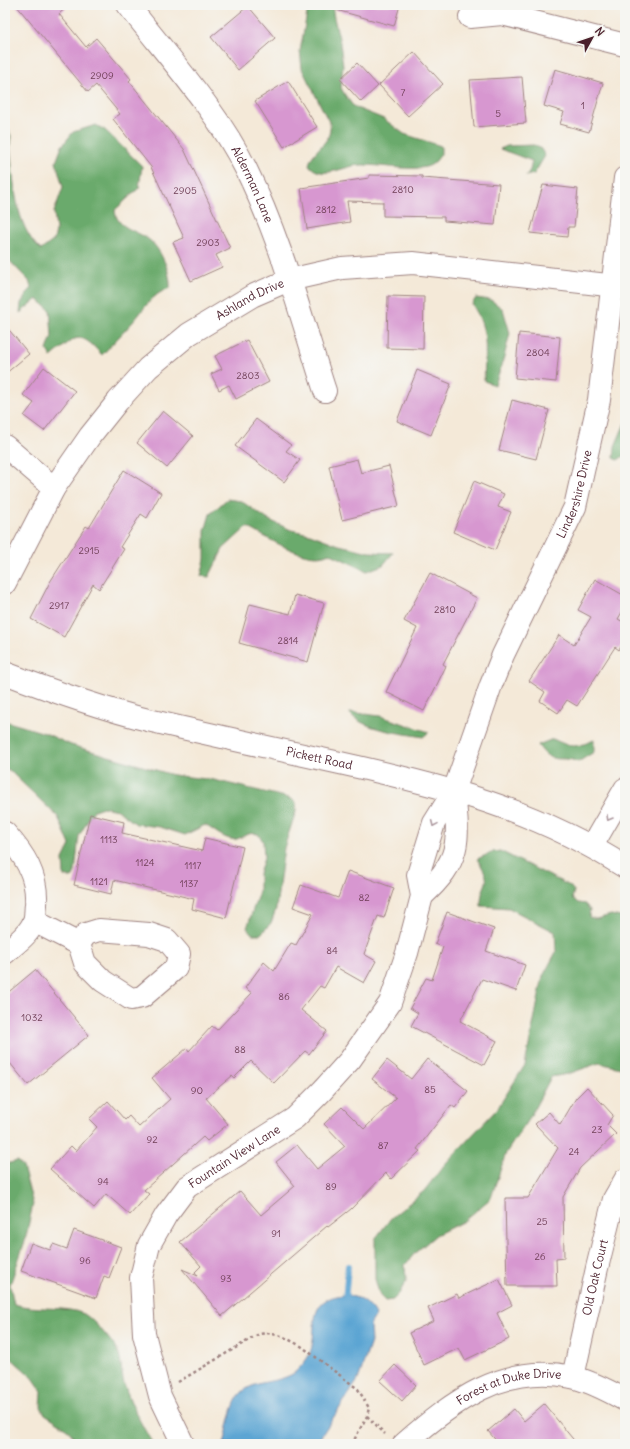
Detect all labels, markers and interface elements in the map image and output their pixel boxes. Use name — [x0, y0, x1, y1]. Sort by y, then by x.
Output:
north arrow — [572, 18, 612, 58]
text: N — [592, 24, 607, 39]
house number: 2909 — [90, 69, 114, 82]
house number: 7 — [401, 86, 406, 99]
house number: 1 — [581, 99, 585, 112]
house number: 5 — [495, 107, 501, 120]
street label: Alderman Lane — [228, 143, 277, 225]
house number: 2810 — [392, 183, 414, 196]
house number: 2905 — [173, 184, 197, 197]
house number: 2812 — [316, 203, 337, 216]
house number: 2903 — [196, 236, 220, 249]
street label: Ashland Drive — [213, 275, 286, 323]
house number: 2804 — [526, 346, 550, 359]
house number: 2803 — [236, 369, 260, 382]
street label: Lindershire Drive — [553, 449, 595, 541]
house number: 2915 — [79, 544, 100, 557]
house number: 2917 — [49, 599, 69, 612]
house number: 2810 — [434, 603, 456, 616]
house number: 2814 — [278, 634, 299, 647]
street label: Pickett Road — [285, 743, 354, 773]
one-way arrow — [606, 814, 613, 821]
one-way arrow — [431, 821, 439, 828]
house number: 1113 — [100, 833, 118, 846]
house number: 1124 — [135, 856, 155, 869]
house number: 1117 — [185, 859, 202, 872]
house number: 1121 — [90, 875, 108, 888]
house number: 1137 — [180, 877, 198, 890]
house number: 82 — [358, 891, 370, 904]
house number: 84 — [326, 944, 338, 957]
house number: 86 — [278, 990, 290, 1003]
house number: 1032 — [21, 1011, 43, 1024]
house number: 88 — [234, 1043, 246, 1056]
house number: 85 — [424, 1083, 436, 1096]
house number: 90 — [191, 1084, 203, 1097]
street label: Fountain View Lane — [185, 1121, 283, 1191]
house number: 23 — [591, 1123, 603, 1136]
house number: 92 — [146, 1133, 158, 1146]
house number: 87 — [378, 1139, 388, 1152]
house number: 24 — [568, 1145, 580, 1158]
house number: 94 — [97, 1175, 109, 1188]
house number: 89 — [325, 1180, 337, 1193]
house number: 25 — [536, 1215, 548, 1228]
house number: 91 — [271, 1227, 281, 1240]
street label: Old Oak Court — [579, 1238, 611, 1317]
house number: 26 — [534, 1250, 546, 1263]
house number: 96 — [79, 1254, 91, 1267]
house number: 93 — [220, 1272, 232, 1285]
street label: Forest at Duke Drive — [453, 1366, 562, 1408]

